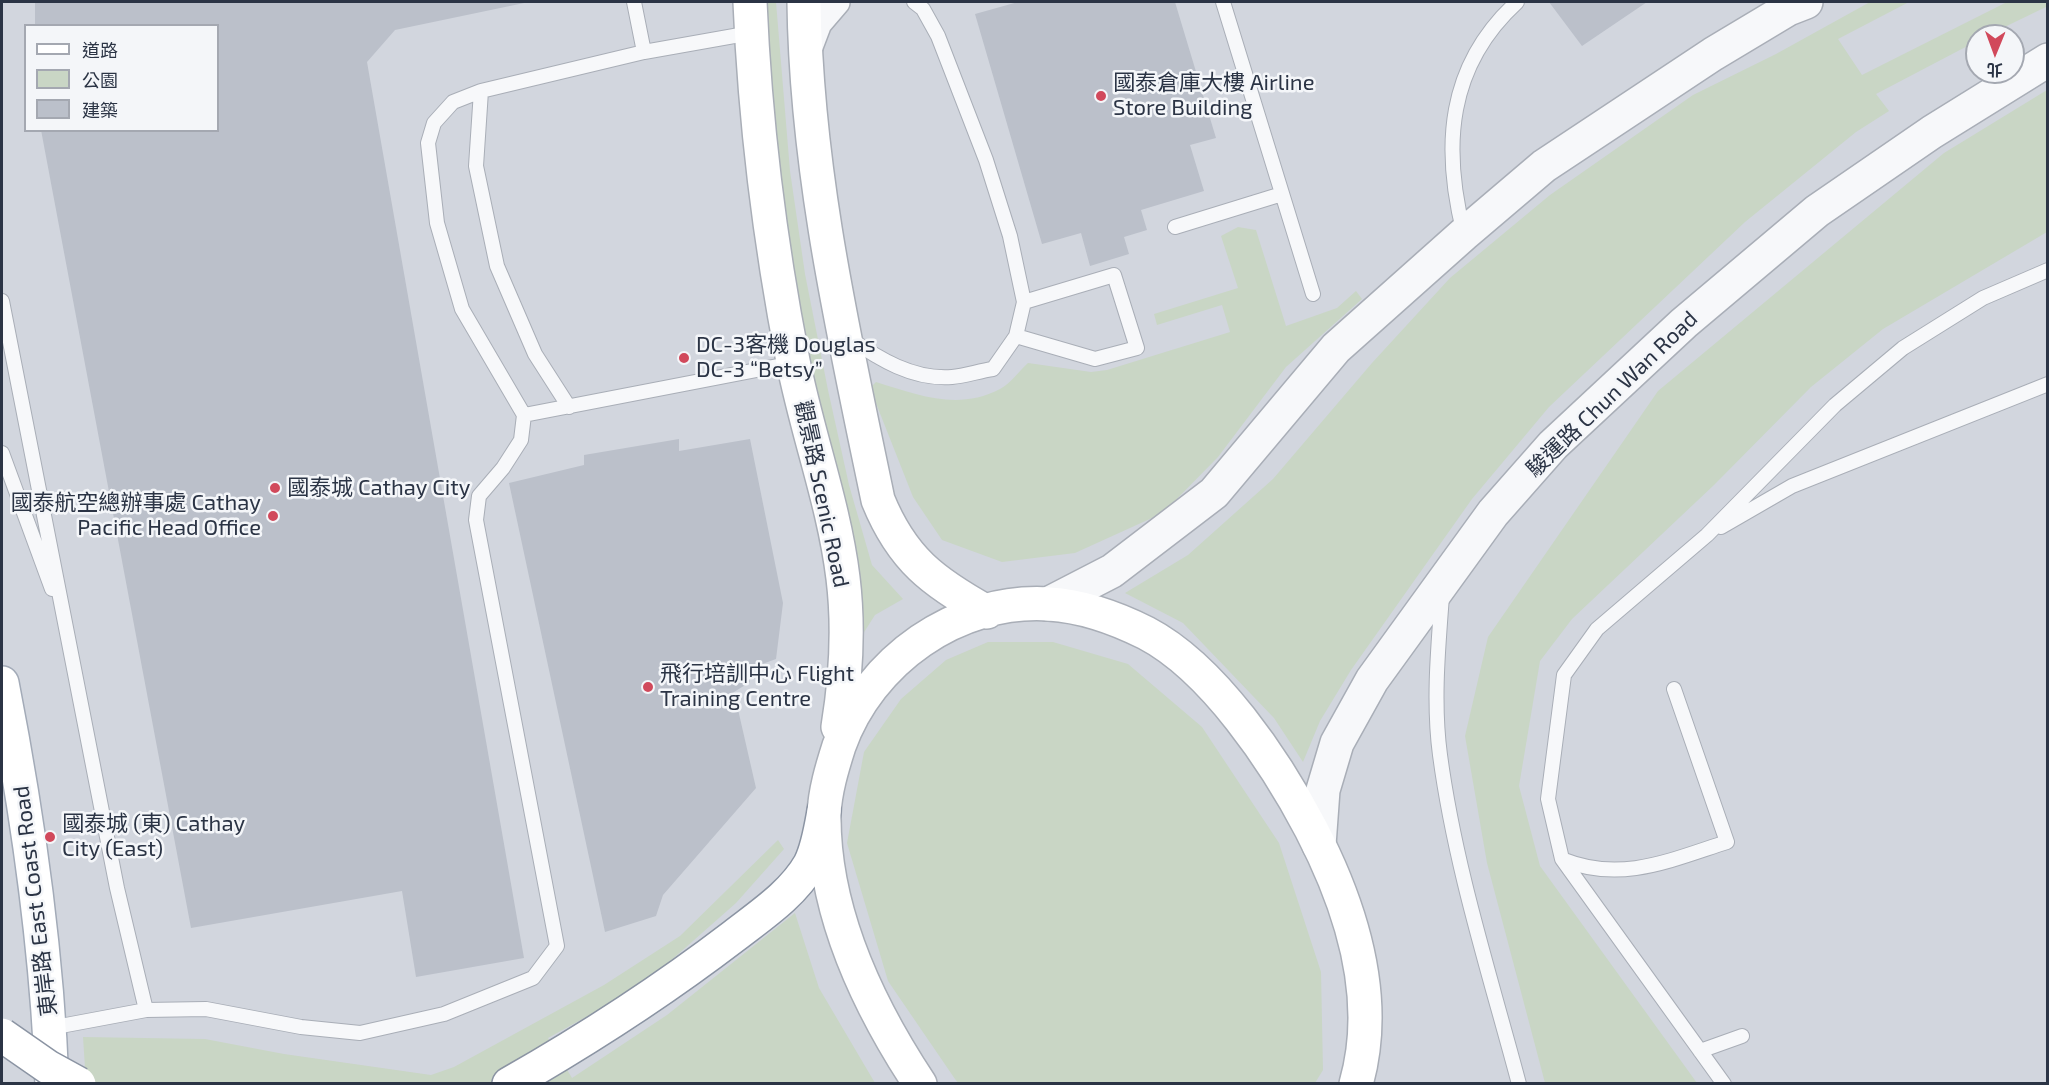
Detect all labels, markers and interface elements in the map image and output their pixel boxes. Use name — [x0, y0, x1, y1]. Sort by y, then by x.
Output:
legend — [24, 24, 219, 132]
north arrow — [1965, 24, 2025, 84]
text: 道路 — [82, 39, 118, 61]
text: 北 — [1987, 61, 2003, 80]
text: 公園 — [82, 69, 118, 91]
place label: 國泰倉庫大樓 Airline Store Building — [1113, 70, 1314, 122]
marker: 國泰倉庫大樓 Airline Store Building — [1094, 89, 1108, 103]
text: 建築 — [82, 99, 118, 121]
street label: 駿運路 Chun Wan Road — [1521, 305, 1703, 483]
place label: DC-3客機 Douglas DC-3 “Betsy” — [696, 332, 876, 384]
marker: DC-3客機 Douglas DC-3 “Betsy” — [677, 351, 691, 365]
street label: 觀景路 Scenic Road — [789, 398, 855, 590]
place label: 國泰城 Cathay City — [287, 475, 470, 501]
marker: 國泰城 Cathay City — [268, 481, 282, 495]
place label: 國泰航空總辦事處 Cathay Pacific Head Office — [11, 490, 261, 542]
marker: 國泰航空總辦事處 Cathay Pacific Head Office — [266, 509, 280, 523]
place label: 飛行培訓中心 Flight Training Centre — [660, 661, 854, 712]
marker: 飛行培訓中心 Flight Training Centre — [641, 680, 655, 694]
street label: 東岸路 East Coast Road — [8, 784, 62, 1018]
place label: 國泰城 (東) Cathay City (East) — [62, 811, 245, 862]
marker: 國泰城 (東) Cathay City (East) — [43, 830, 57, 844]

